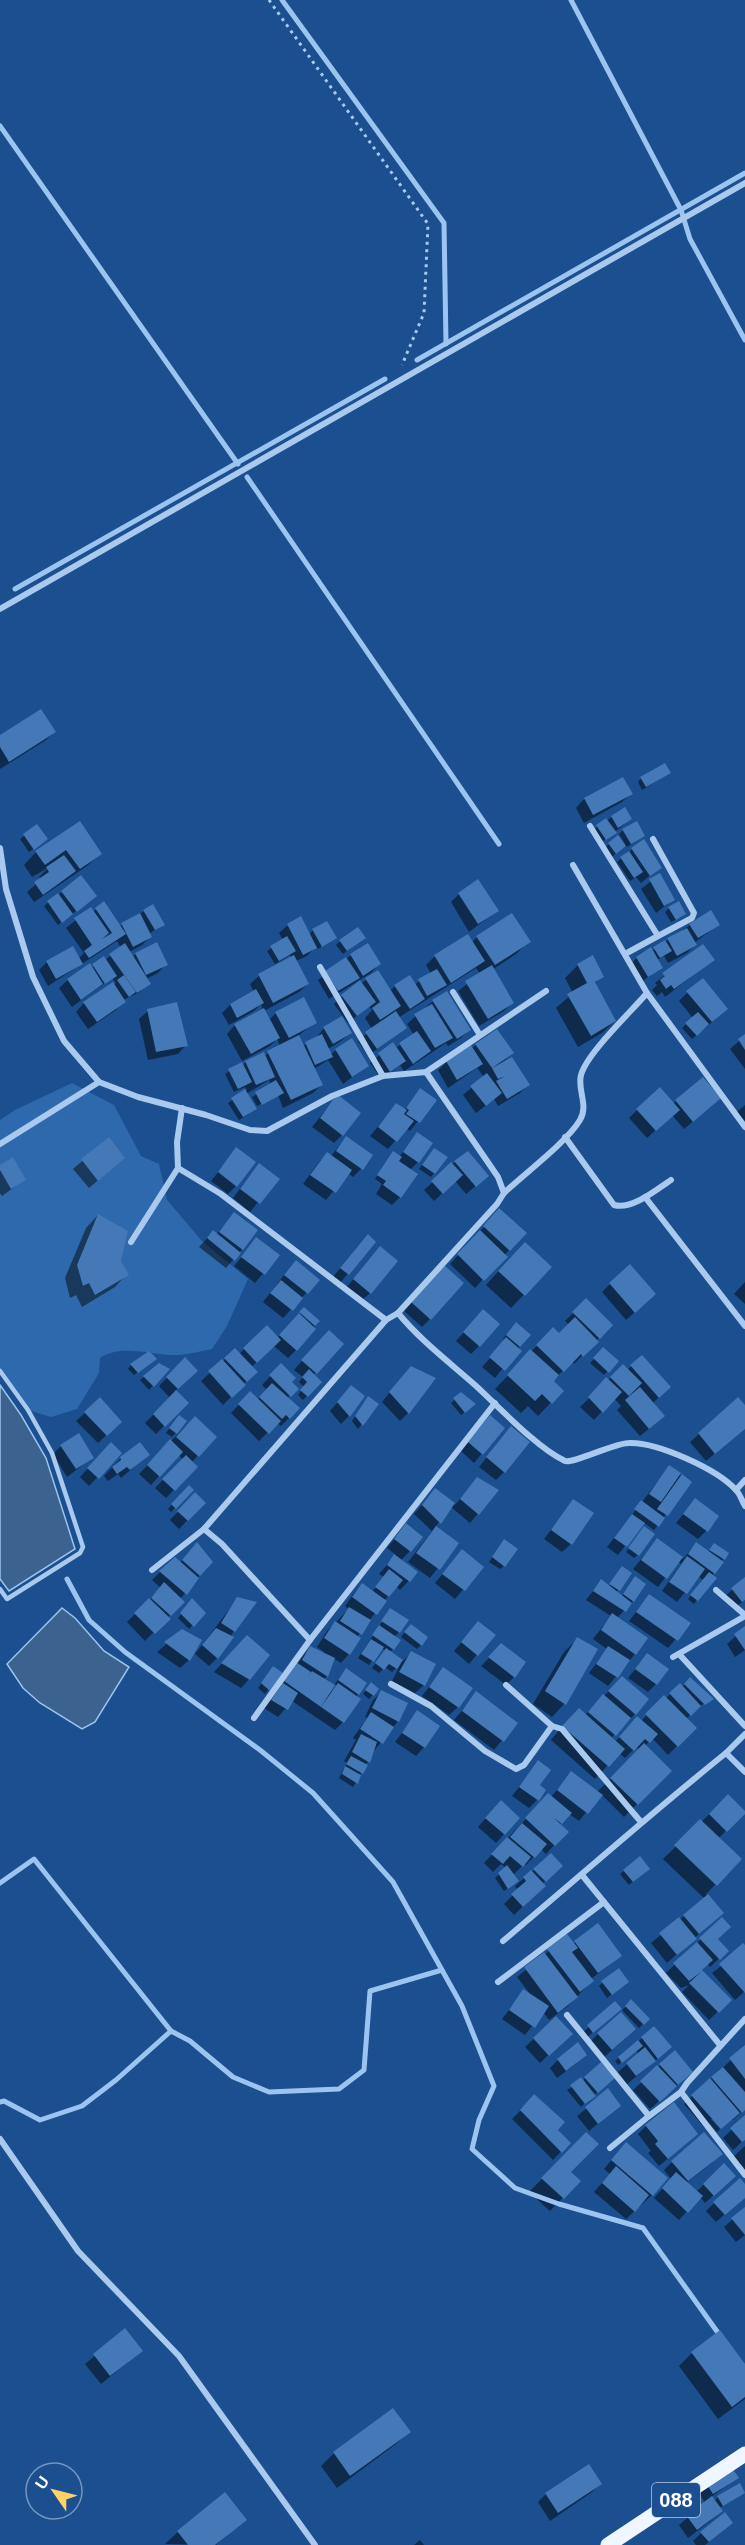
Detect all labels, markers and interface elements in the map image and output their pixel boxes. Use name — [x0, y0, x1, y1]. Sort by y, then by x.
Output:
north arrow — [24, 2461, 84, 2521]
text: U — [32, 2473, 52, 2492]
road number: 088 — [652, 2483, 700, 2517]

